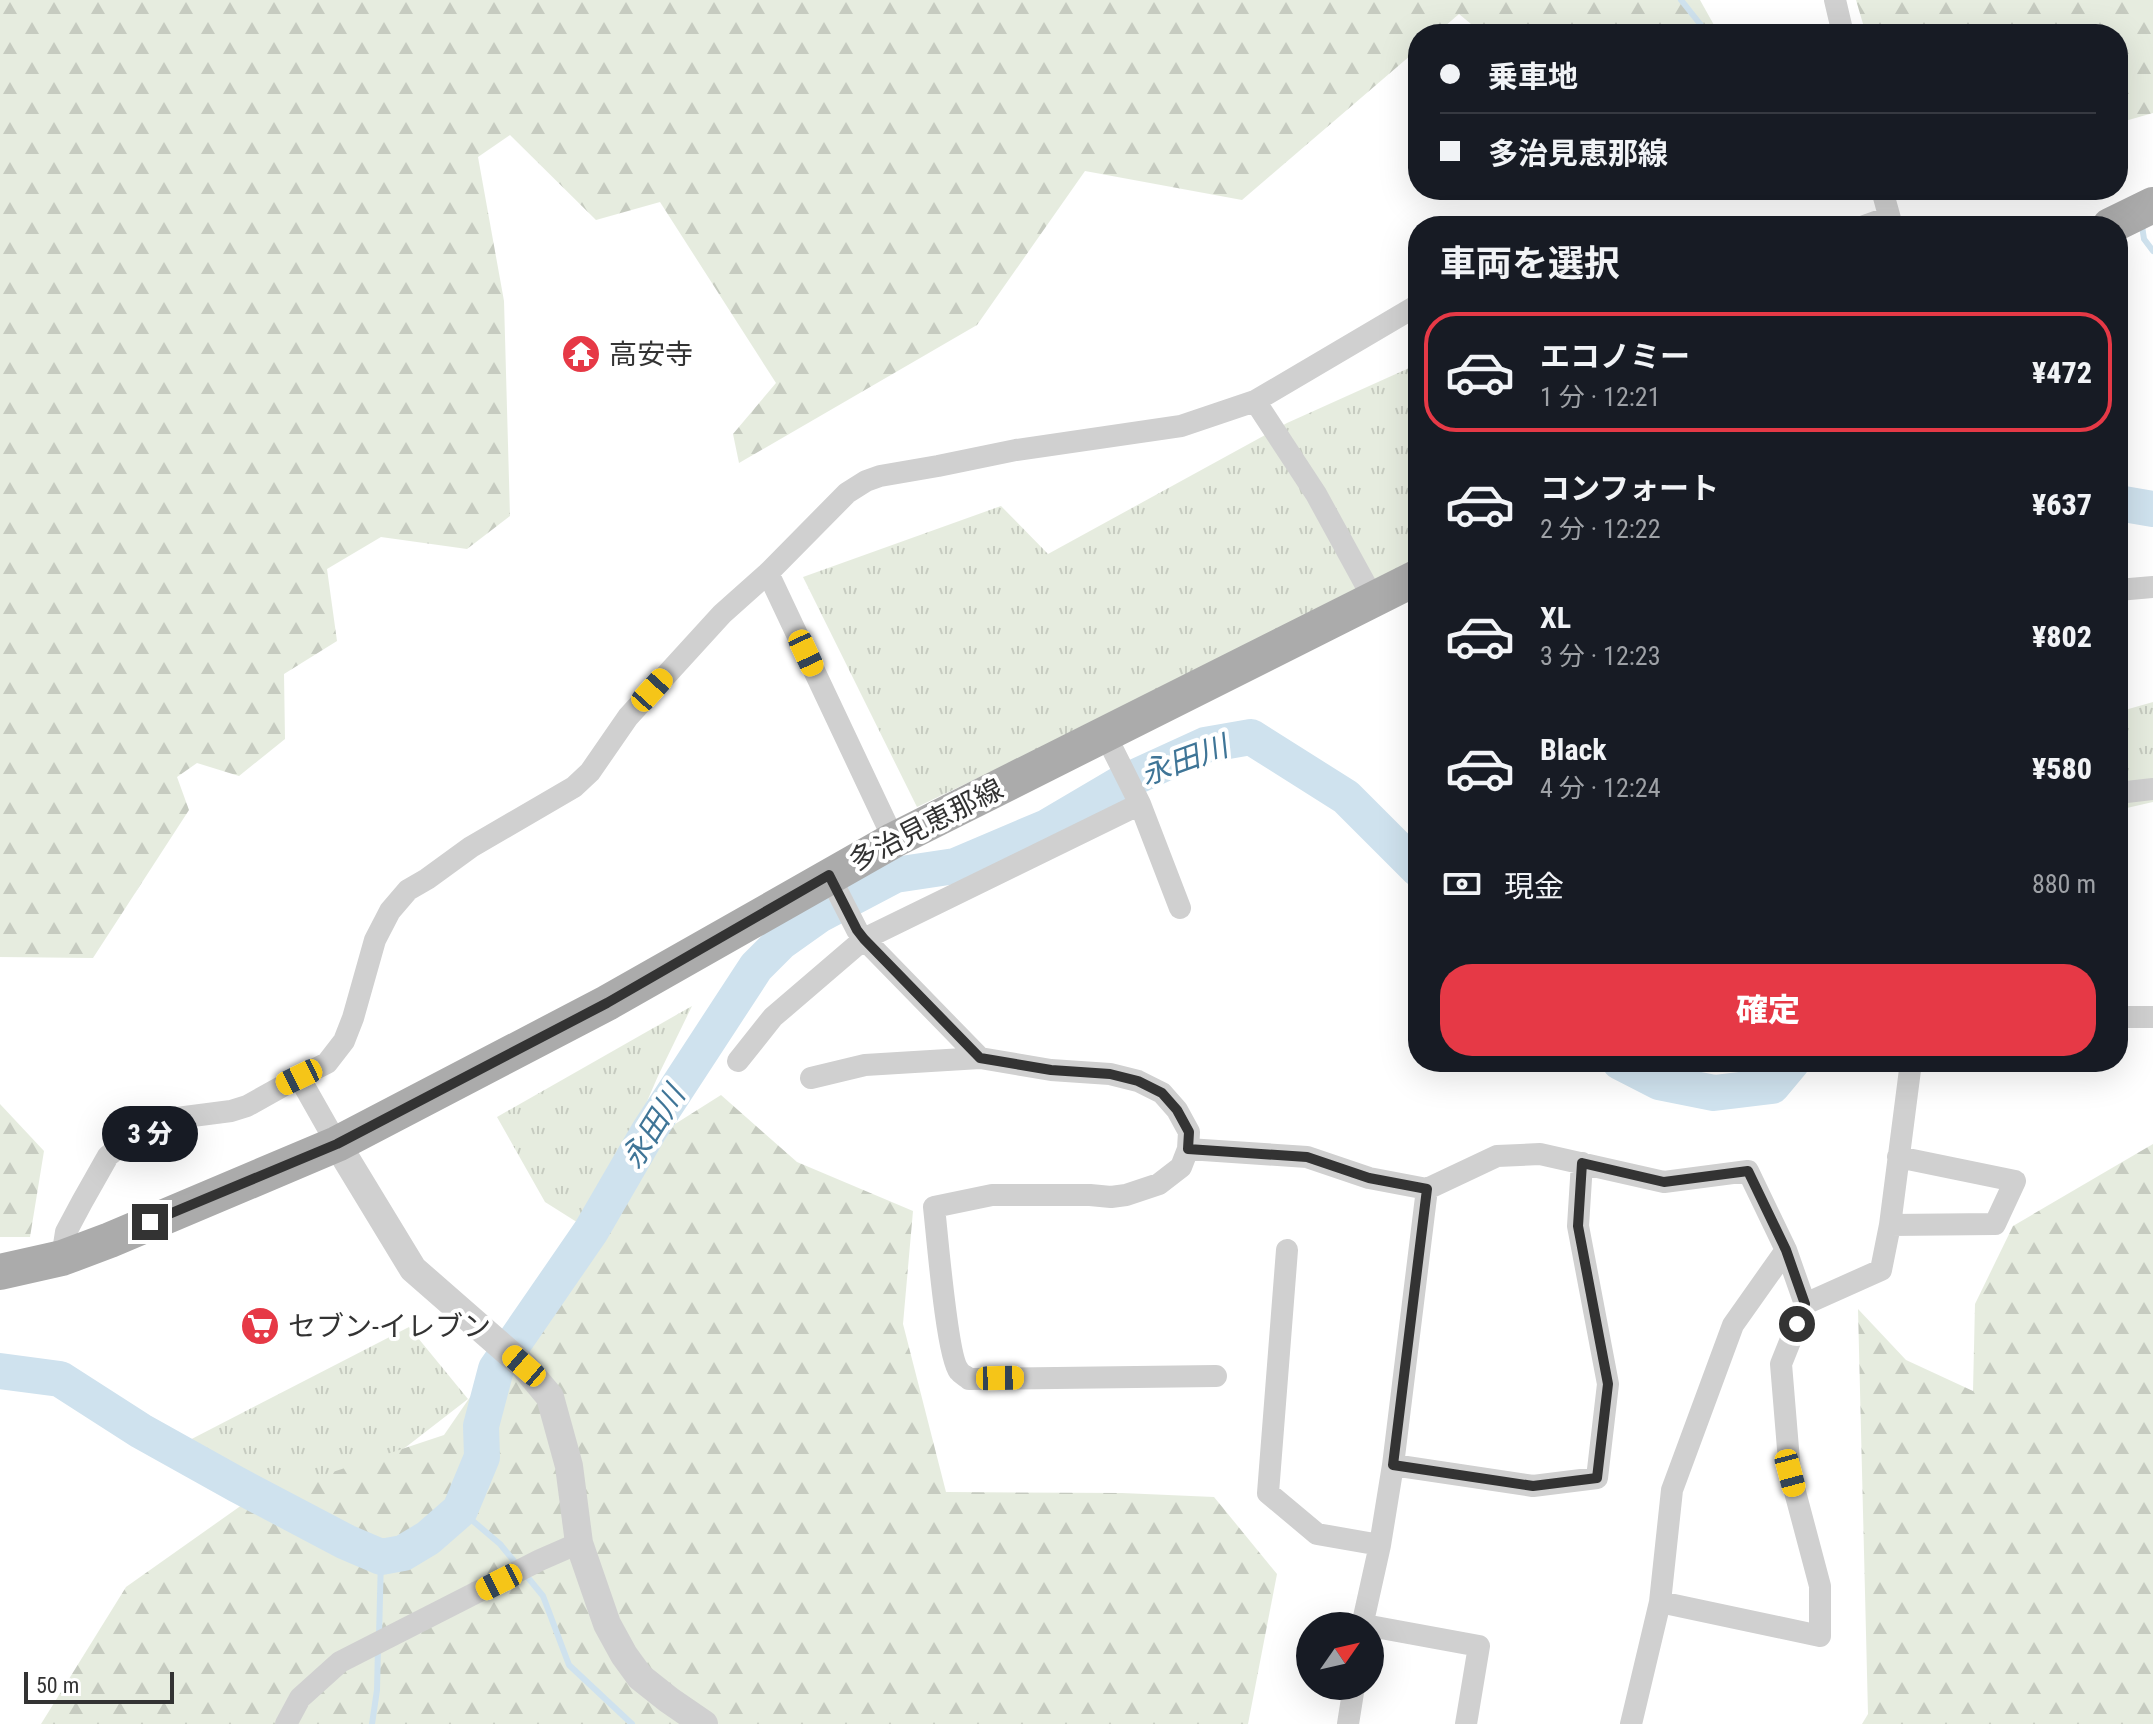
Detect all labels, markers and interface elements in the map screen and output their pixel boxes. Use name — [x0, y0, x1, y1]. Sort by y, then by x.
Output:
text: 乗車地 — [1488, 59, 1578, 94]
text: 多治見恵那線 — [1488, 136, 1668, 171]
text: 車両を選択 — [1440, 243, 1620, 285]
temple icon: 高安寺 — [560, 333, 602, 375]
icon: car — [1444, 336, 1516, 408]
place label: 高安寺 — [609, 338, 693, 371]
text: エコノミー — [1540, 339, 1690, 374]
text: ¥472 — [2032, 355, 2092, 390]
text: 1 分 · 12:21 — [1540, 382, 1660, 412]
icon: car — [1444, 468, 1516, 540]
text: コンフォート — [1540, 471, 1719, 506]
text: ¥637 — [2032, 487, 2092, 522]
text: 2 分 · 12:22 — [1540, 514, 1660, 544]
icon: car — [1444, 600, 1516, 672]
text: XL — [1540, 600, 1571, 635]
text: ¥802 — [2032, 619, 2092, 654]
car — [785, 626, 827, 680]
text: 3 分 · 12:23 — [1540, 641, 1660, 671]
car — [627, 664, 677, 716]
water label: 永田川 — [1136, 727, 1235, 792]
icon: car — [1444, 732, 1516, 804]
text: Black — [1540, 732, 1607, 767]
text: ¥580 — [2032, 751, 2092, 786]
street label: 多治見恵那線 — [844, 772, 1008, 878]
text: 4 分 · 12:24 — [1540, 773, 1660, 803]
icon: cash — [1440, 862, 1484, 906]
text: 現金 — [1504, 869, 1564, 904]
text: 880 m — [2032, 869, 2096, 899]
button: 確定 — [1440, 964, 2096, 1056]
car — [272, 1056, 326, 1098]
water label: 永田川 — [614, 1077, 693, 1174]
callout: 3 分 — [102, 1106, 198, 1162]
text: 3 分 — [127, 1119, 173, 1149]
route end — [132, 1204, 168, 1240]
supermarket icon: セブン-イレブン — [239, 1305, 281, 1347]
route start — [1779, 1306, 1815, 1342]
place label: セブン-イレブン — [288, 1310, 491, 1343]
car — [498, 1341, 550, 1391]
car — [976, 1366, 1024, 1390]
car — [1772, 1447, 1808, 1499]
car — [472, 1560, 526, 1604]
north arrow — [1296, 1612, 1384, 1700]
map controls — [1296, 1612, 1384, 1700]
scale bar — [24, 1668, 174, 1704]
text: 50 m — [36, 1673, 79, 1698]

